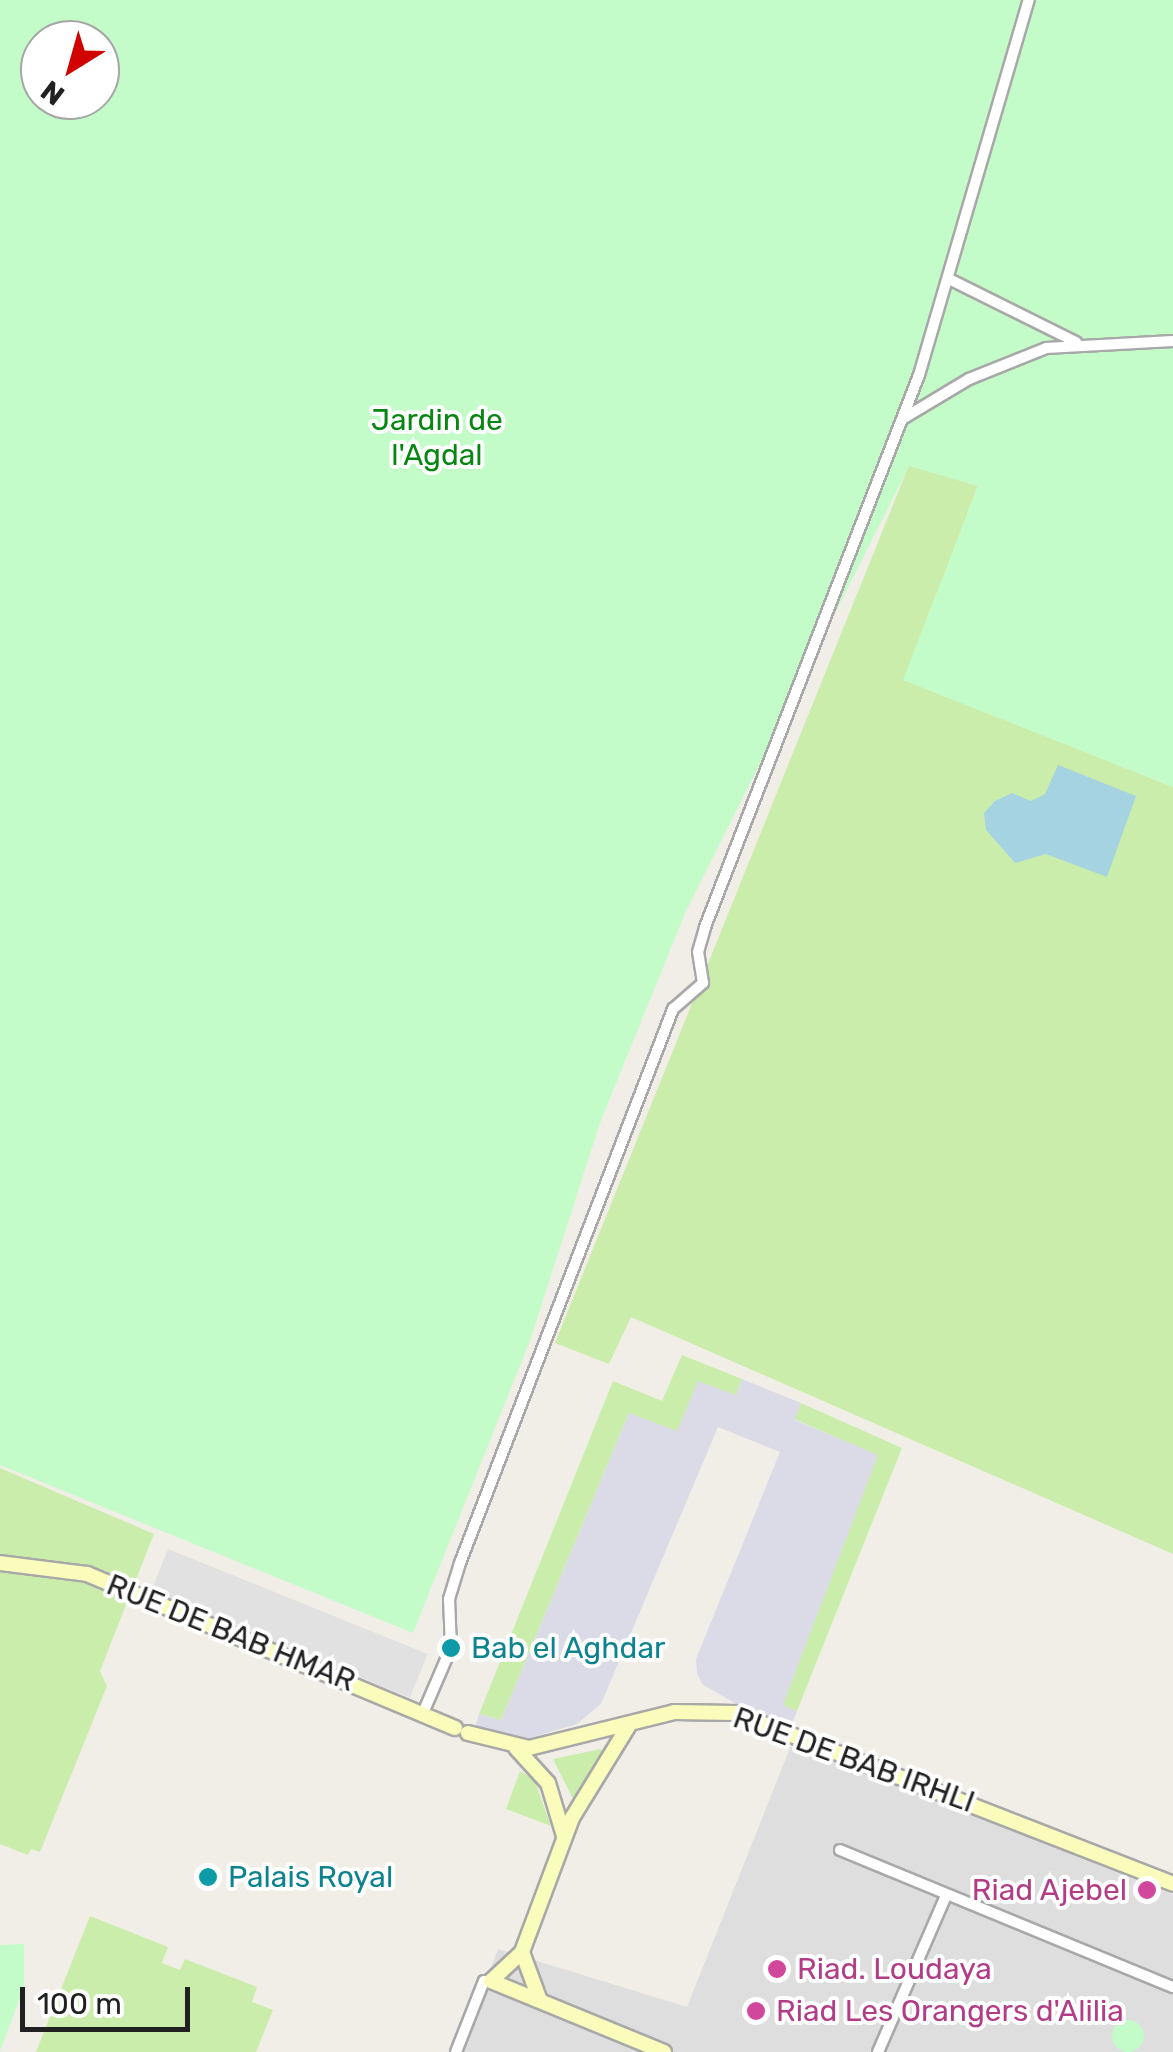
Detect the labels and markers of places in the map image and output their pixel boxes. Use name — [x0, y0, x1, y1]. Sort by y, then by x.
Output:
place label: Bab el Aghdar — [471, 1630, 666, 1666]
marker: Bab el Aghdar — [440, 1637, 462, 1659]
place label: Palais Royal — [228, 1859, 393, 1895]
marker: Palais Royal — [197, 1866, 219, 1888]
place label: Riad Ajebel — [971, 1872, 1127, 1908]
marker: Riad Ajebel — [1136, 1879, 1158, 1901]
place label: Riad. Loudaya — [797, 1951, 992, 1987]
marker: Riad. Loudaya — [766, 1958, 788, 1980]
place label: Riad Les Orangers d'Alilia — [776, 1993, 1124, 2029]
marker: Riad Les Orangers d'Alilia — [745, 2000, 767, 2022]

